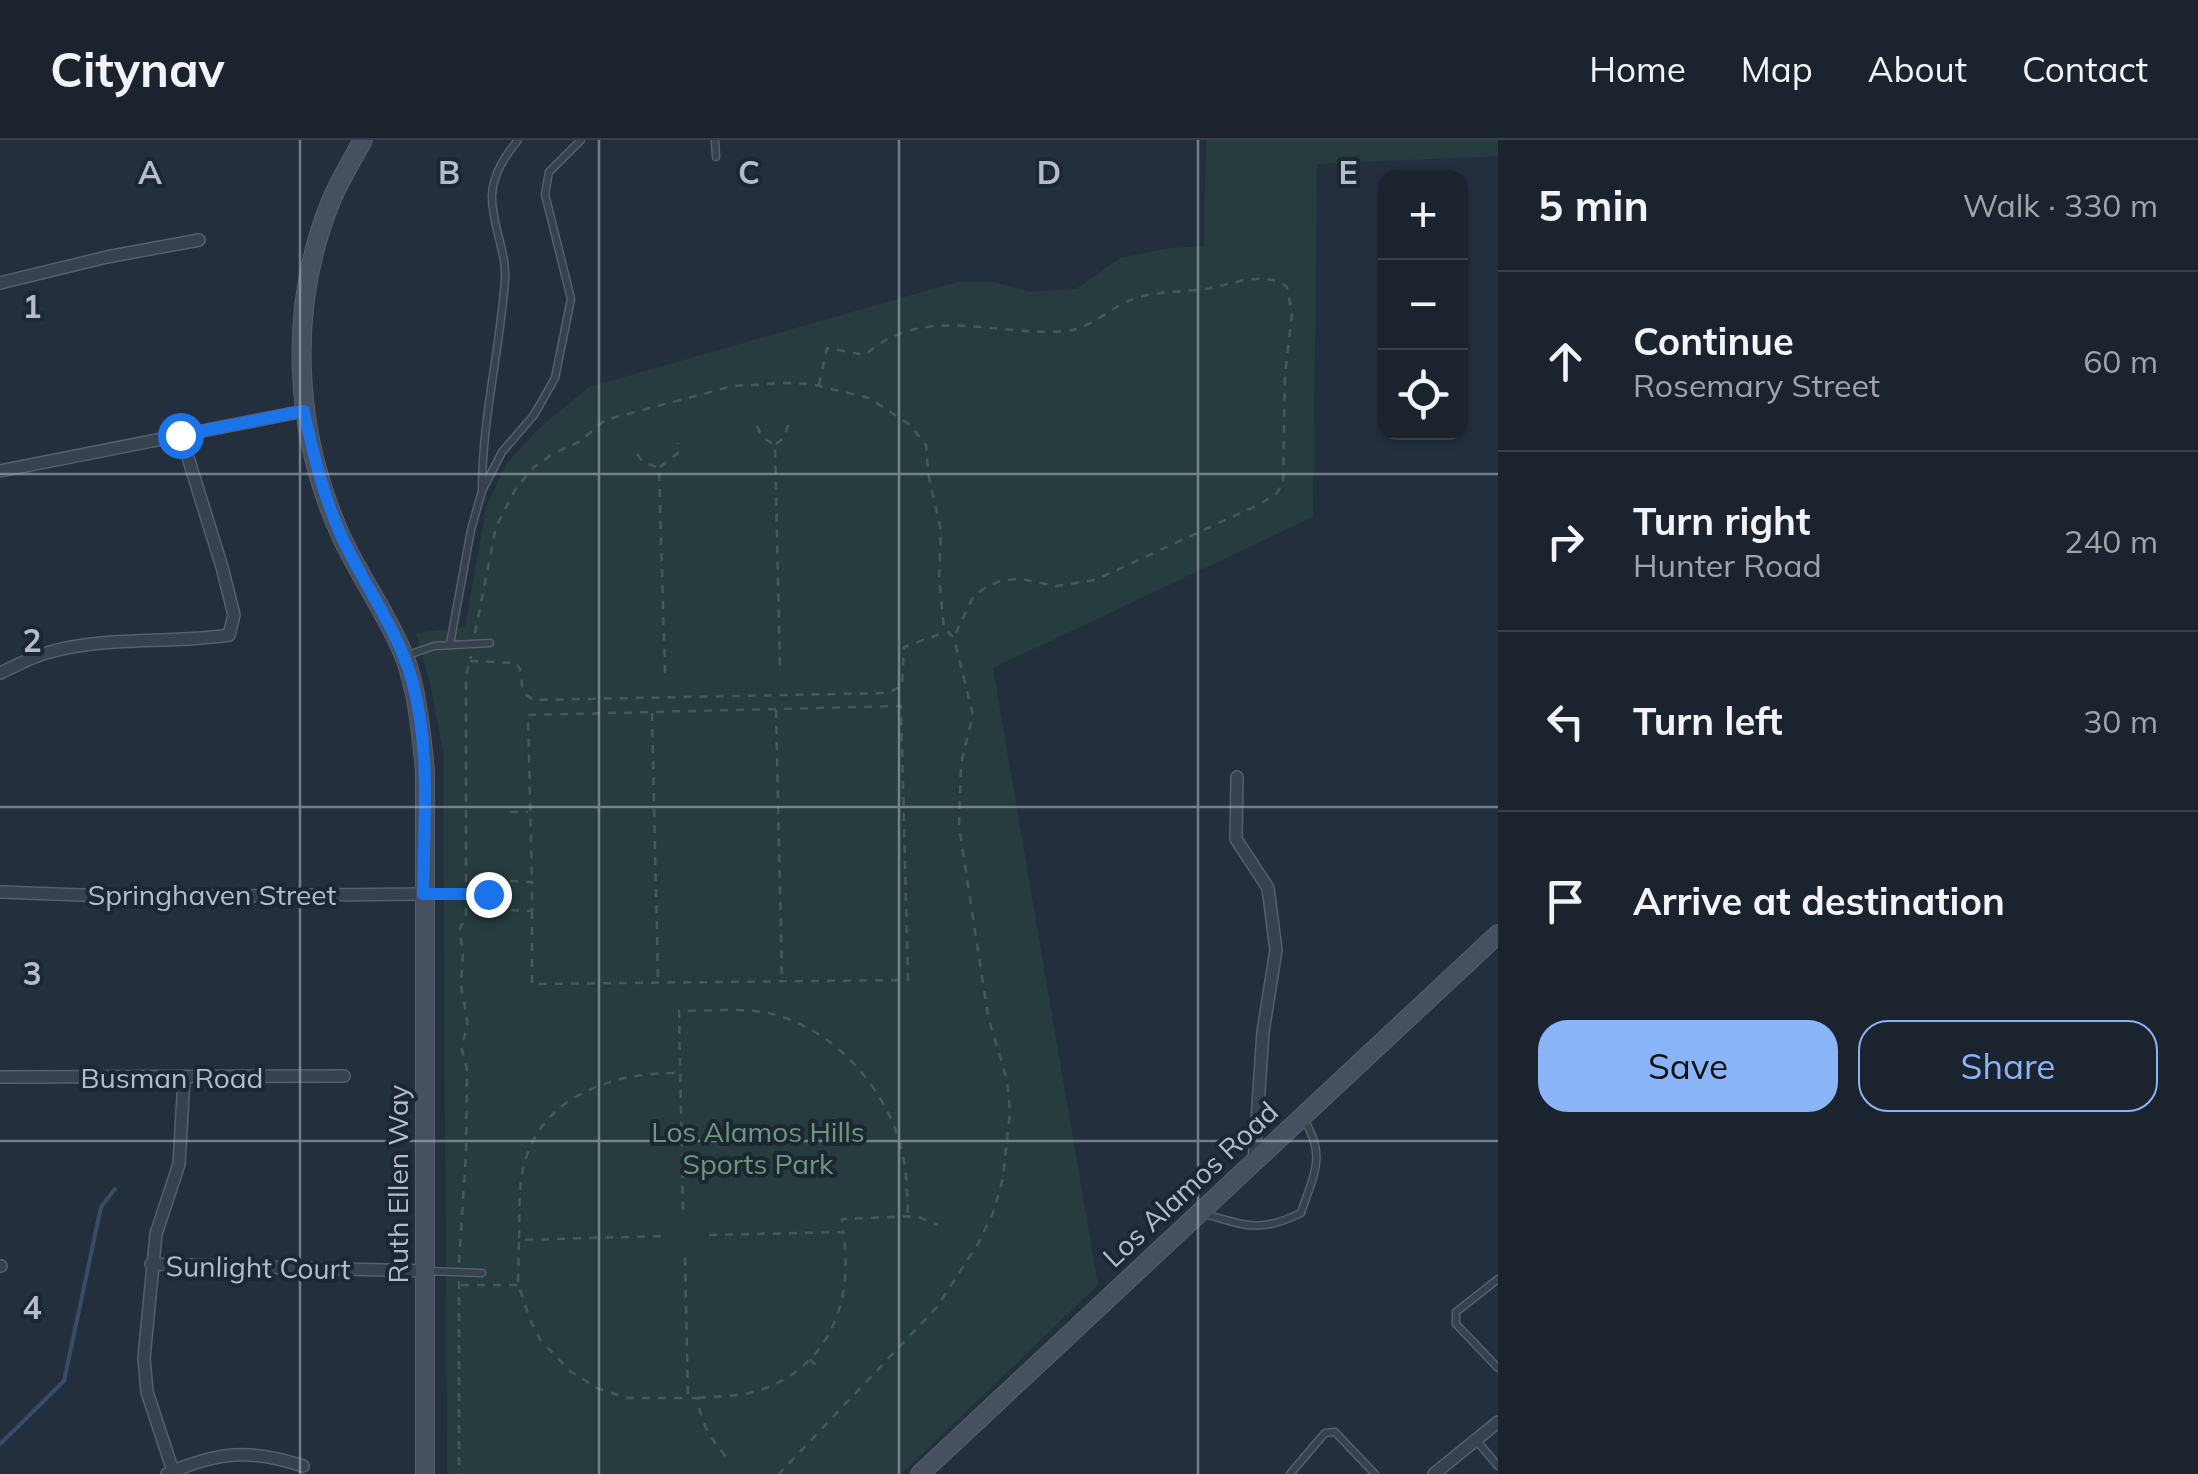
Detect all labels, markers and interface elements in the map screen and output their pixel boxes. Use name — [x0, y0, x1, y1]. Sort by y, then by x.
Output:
text: Citynav — [50, 39, 225, 99]
text: Home — [1589, 47, 1686, 91]
text: Map — [1741, 47, 1813, 91]
text: About — [1868, 47, 1967, 91]
text: Contact — [2022, 47, 2148, 91]
text: A — [138, 152, 162, 192]
text: B — [438, 152, 460, 192]
text: C — [738, 152, 760, 192]
text: D — [1037, 152, 1061, 192]
text: E — [1338, 152, 1358, 192]
map controls — [1378, 170, 1468, 440]
button: + — [1378, 170, 1468, 260]
text: 5 min — [1538, 179, 1649, 232]
text: Walk · 330 m — [1963, 185, 2158, 225]
button: − — [1378, 260, 1468, 350]
text: 1 — [22, 286, 42, 326]
text: Continue — [1633, 317, 1794, 365]
icon: ahead — [1538, 334, 1593, 389]
text: 60 m — [2083, 341, 2158, 381]
button: locate — [1378, 350, 1468, 440]
text: Rosemary Street — [1633, 365, 1880, 405]
route start — [158, 413, 204, 459]
text: Turn right — [1633, 497, 1810, 545]
icon: right — [1538, 514, 1593, 569]
text: 240 m — [2064, 521, 2158, 561]
text: Hunter Road — [1633, 545, 1822, 585]
text: 2 — [22, 620, 42, 660]
icon: left — [1538, 694, 1593, 749]
text: Turn left — [1633, 697, 1783, 745]
text: 30 m — [2083, 701, 2158, 741]
route end — [466, 872, 512, 918]
icon: arrive — [1538, 874, 1593, 929]
street label: Springhaven Street — [88, 877, 336, 912]
text: Arrive at destination — [1633, 877, 2005, 925]
text: 3 — [22, 953, 42, 993]
button: Save — [1538, 1020, 1838, 1112]
button: Share — [1858, 1020, 2158, 1112]
street label: Busman Road — [81, 1060, 263, 1095]
street label: Ruth Ellen Way — [380, 1084, 415, 1283]
street label: Los Alamos Road — [1095, 1094, 1285, 1274]
park label: Los Alamos Hills Sports Park — [651, 1114, 865, 1181]
street label: Sunlight Court — [165, 1248, 351, 1286]
text: 4 — [22, 1287, 42, 1327]

